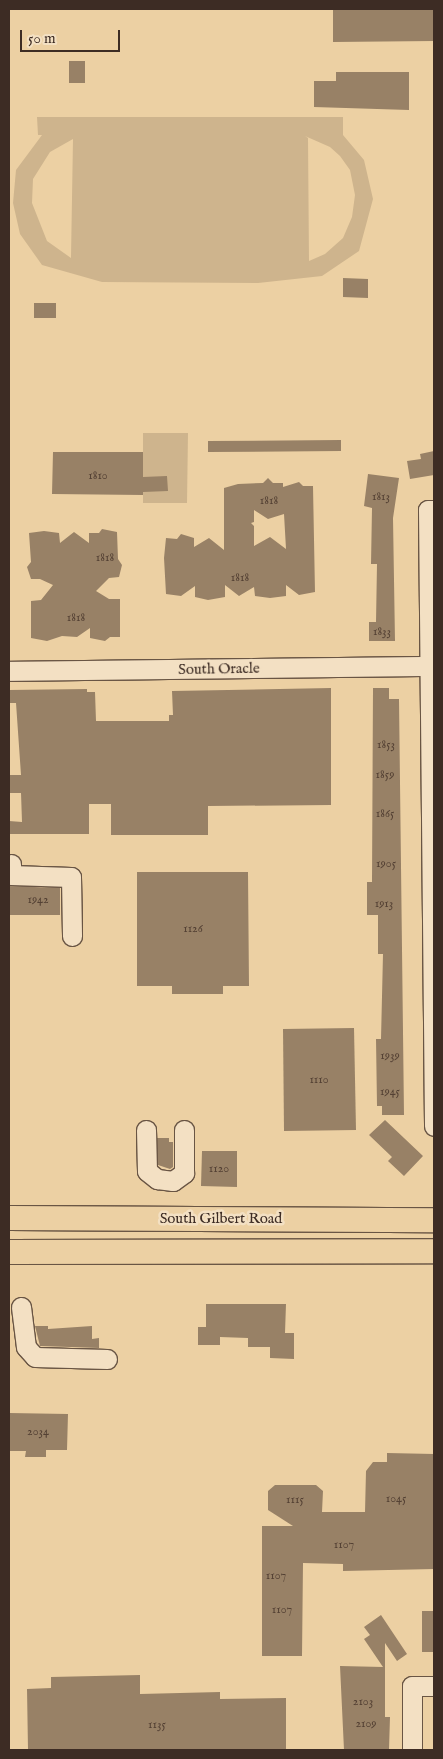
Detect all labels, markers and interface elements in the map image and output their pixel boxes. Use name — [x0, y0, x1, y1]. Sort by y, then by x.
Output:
scale bar — [22, 20, 122, 52]
text: 50 m — [28, 29, 56, 48]
house number: 1810 — [88, 469, 108, 483]
house number: 1813 — [372, 490, 390, 504]
house number: 1818 — [260, 494, 278, 508]
house number: 1818 — [96, 551, 114, 565]
house number: 1818 — [231, 571, 249, 585]
house number: 1818 — [67, 611, 85, 625]
house number: 1833 — [373, 625, 391, 639]
street label: South Oracle — [178, 659, 260, 679]
house number: 1853 — [377, 738, 395, 752]
house number: 1859 — [376, 768, 394, 782]
house number: 1865 — [376, 807, 394, 821]
house number: 1905 — [376, 857, 396, 871]
house number: 1942 — [27, 893, 49, 907]
house number: 1913 — [375, 897, 393, 911]
house number: 1126 — [183, 922, 203, 936]
house number: 1939 — [380, 1049, 400, 1063]
house number: 1110 — [309, 1073, 329, 1087]
house number: 1945 — [380, 1085, 400, 1099]
house number: 1120 — [209, 1162, 229, 1176]
street label: South Gilbert Road — [160, 1210, 282, 1228]
house number: 2034 — [27, 1425, 49, 1439]
house number: 1045 — [386, 1492, 406, 1506]
house number: 1115 — [286, 1493, 304, 1507]
house number: 1107 — [334, 1538, 354, 1552]
house number: 1107 — [266, 1569, 286, 1583]
house number: 1107 — [272, 1603, 292, 1617]
house number: 2103 — [353, 1695, 373, 1709]
house number: 2109 — [355, 1717, 377, 1731]
house number: 1135 — [148, 1718, 166, 1732]

